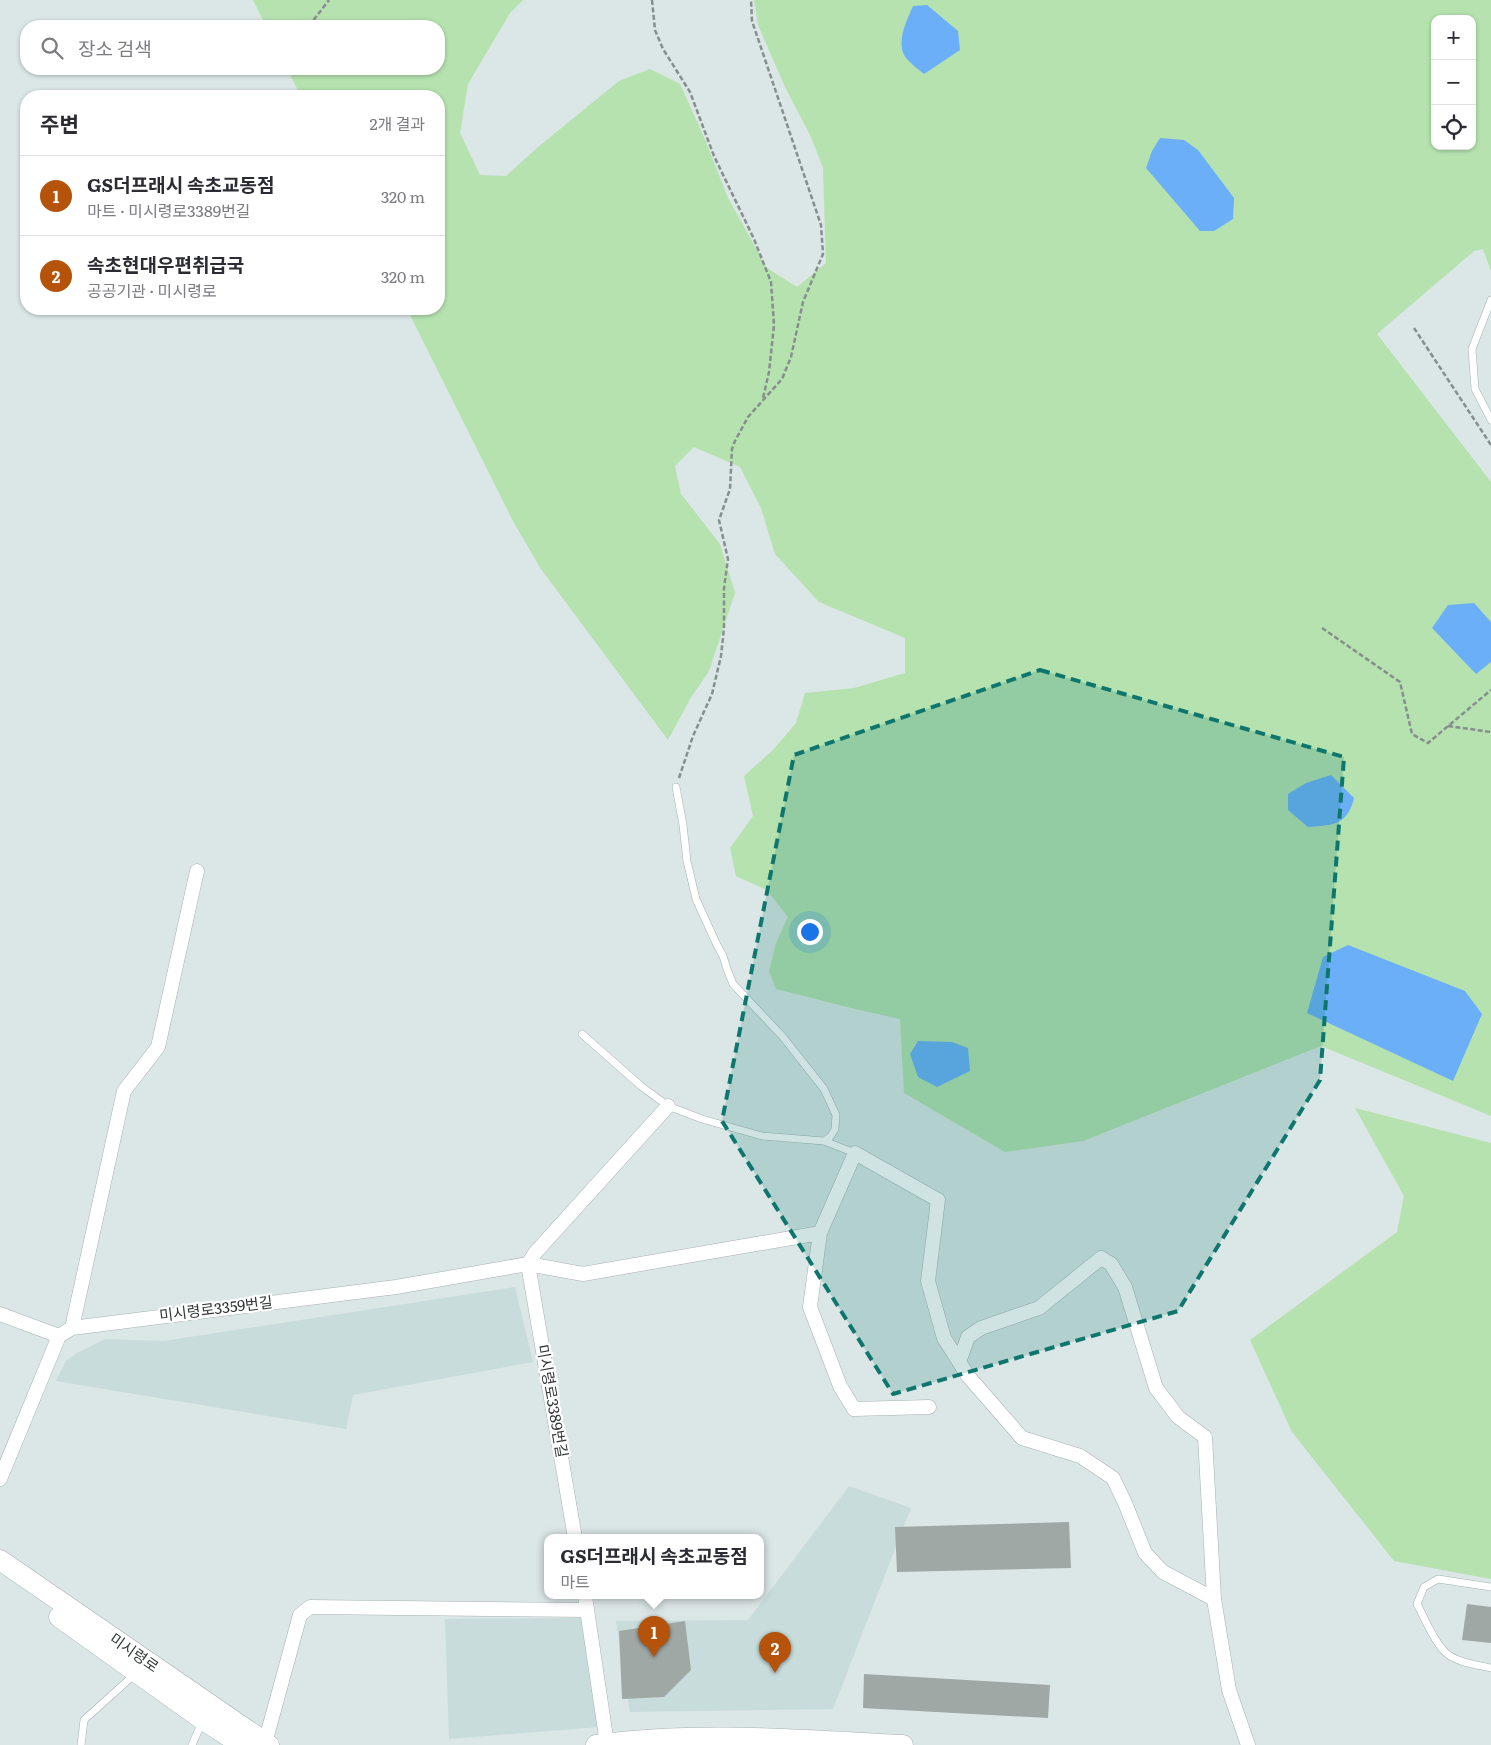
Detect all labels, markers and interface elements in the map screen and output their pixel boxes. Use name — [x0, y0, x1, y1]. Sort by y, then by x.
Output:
map controls — [1431, 15, 1476, 150]
button: + — [1431, 15, 1476, 60]
search box — [20, 20, 445, 75]
icon: search — [38, 34, 66, 62]
text: 장소 검색 — [78, 34, 152, 62]
button: − — [1431, 60, 1476, 105]
button: locate — [1431, 105, 1476, 150]
text: 주변 — [40, 107, 79, 138]
text: 2개 결과 — [370, 111, 425, 135]
text: GS더프래시 속초교동점 — [87, 170, 274, 198]
text: 1 — [53, 184, 59, 208]
text: 320 m — [381, 184, 425, 208]
text: 마트 · 미시령로3389번길 — [87, 198, 251, 222]
text: 속초현대우편취급국 — [87, 250, 244, 278]
text: 2 — [52, 264, 60, 288]
text: 320 m — [381, 264, 425, 288]
text: 공공기관 · 미시령로 — [87, 278, 217, 302]
your location — [797, 919, 823, 945]
street label: 미시령로3359번길 — [158, 1289, 274, 1326]
street label: 미시령로3389번길 — [532, 1342, 575, 1459]
popup — [544, 1534, 764, 1599]
text: GS더프래시 속초교동점 — [560, 1541, 748, 1569]
text: 마트 — [560, 1569, 590, 1593]
pin: 1 — [638, 1616, 670, 1657]
street label: 미시령로 — [106, 1627, 164, 1677]
pin: 2 — [759, 1632, 791, 1673]

